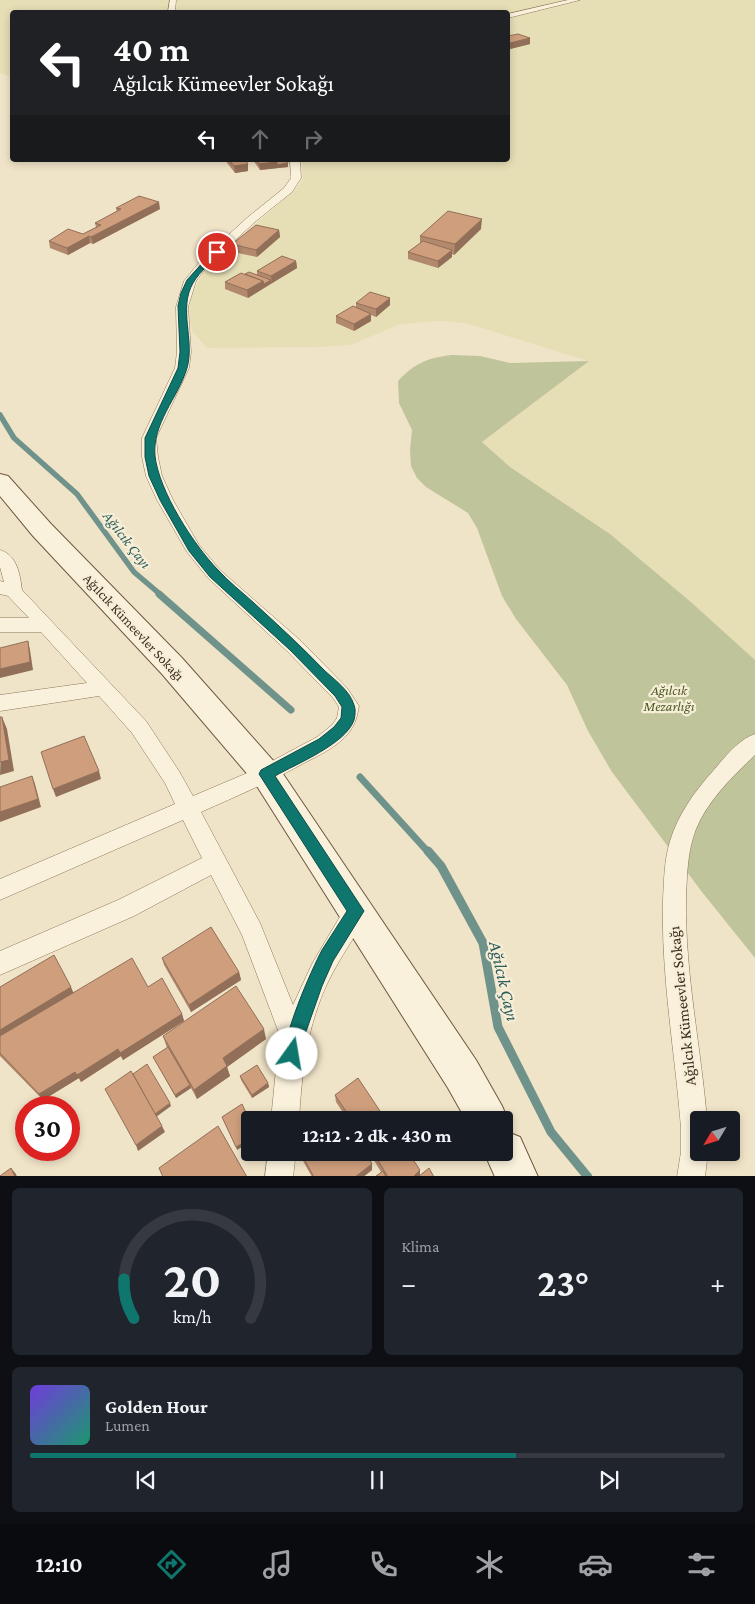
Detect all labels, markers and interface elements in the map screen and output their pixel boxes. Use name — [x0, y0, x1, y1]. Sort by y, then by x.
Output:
icon: left — [30, 30, 95, 95]
text: 40 m — [113, 30, 190, 69]
text: Ağılcık Kümeevler Sokağı — [113, 71, 334, 96]
icon: left — [193, 125, 221, 153]
icon: ahead — [246, 125, 274, 153]
icon: right — [299, 125, 327, 153]
pin — [196, 231, 238, 273]
icon: arrive — [203, 238, 231, 266]
water label: Ağılcık Çayı — [98, 508, 154, 572]
street label: Ağılcık Kümeevler Sokağı — [80, 570, 188, 684]
park label: Ağılcık Mezarlığı — [643, 682, 695, 714]
street label: Ağılcık Kümeevler Sokağı — [665, 925, 700, 1087]
water label: Ağılcık Çayı — [485, 938, 523, 1023]
position arrow — [265, 1027, 317, 1079]
speed limit sign: 30 — [15, 1096, 80, 1161]
north arrow — [690, 1111, 740, 1161]
map controls — [690, 1111, 740, 1161]
text: 12:12 · 2 dk · 430 m — [302, 1125, 452, 1146]
text: Klima — [402, 1238, 439, 1255]
text: 20 — [163, 1250, 221, 1308]
text: 23° — [537, 1262, 589, 1304]
text: − — [402, 1268, 416, 1299]
text: + — [710, 1268, 725, 1299]
text: km/h — [172, 1307, 211, 1327]
text: Golden Hour — [105, 1396, 208, 1417]
text: Lumen — [105, 1417, 150, 1434]
icon: previous — [132, 1466, 160, 1494]
icon: pause — [363, 1466, 391, 1494]
icon: next — [595, 1466, 623, 1494]
icon: directions — [154, 1547, 189, 1582]
icon: music — [260, 1547, 295, 1582]
icon: phone — [366, 1547, 401, 1582]
icon: climate — [472, 1547, 507, 1582]
icon: car — [578, 1547, 613, 1582]
icon: filters — [684, 1547, 719, 1582]
text: 12:10 — [36, 1552, 83, 1577]

